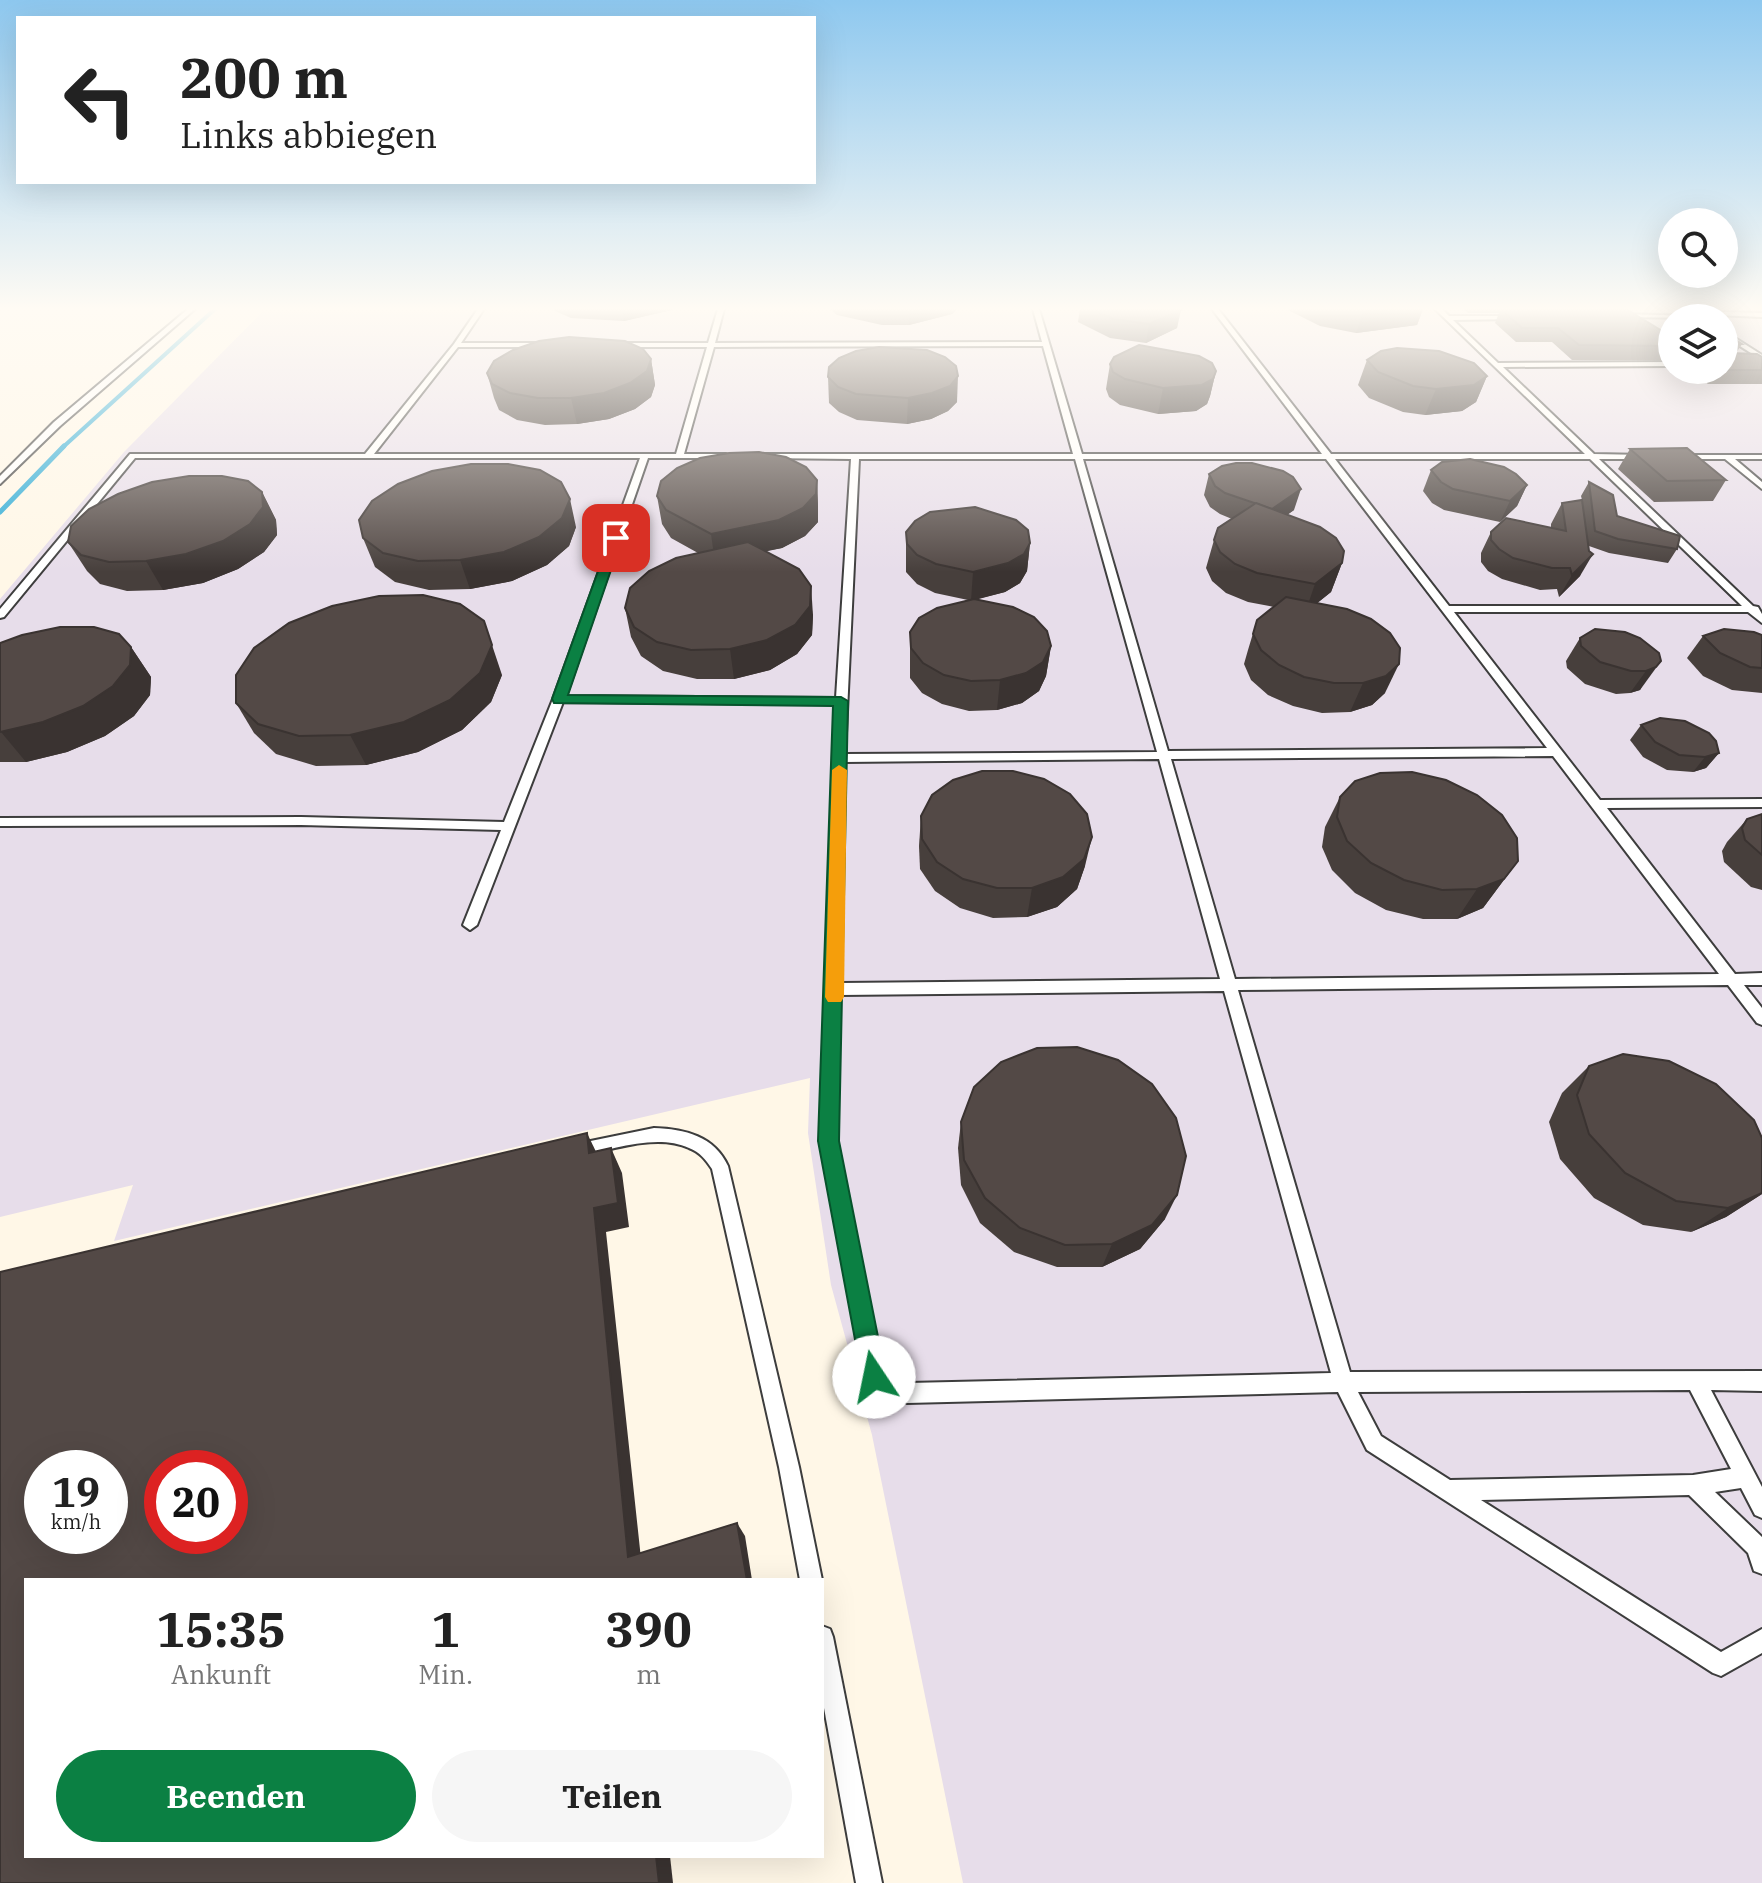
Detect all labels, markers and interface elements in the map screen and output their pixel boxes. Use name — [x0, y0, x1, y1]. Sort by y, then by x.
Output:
text: 200 m — [180, 41, 348, 113]
icon: left — [48, 48, 152, 152]
text: Links abbiegen — [180, 111, 437, 158]
map controls — [1658, 208, 1738, 384]
button: search — [1658, 208, 1738, 288]
button: layers — [1658, 304, 1738, 384]
pin — [582, 504, 650, 572]
icon: arrive — [594, 516, 638, 560]
position arrow — [832, 1335, 916, 1419]
speed limit sign: 20 — [144, 1450, 248, 1554]
text: 19 — [52, 1466, 100, 1518]
text: km/h — [51, 1508, 101, 1535]
text: 15:35 — [156, 1598, 286, 1660]
text: 1 — [431, 1598, 460, 1660]
text: 390 — [605, 1598, 692, 1660]
text: Ankunft — [171, 1657, 271, 1691]
text: Min. — [418, 1657, 473, 1691]
text: m — [636, 1657, 661, 1691]
button: Beenden — [56, 1750, 416, 1842]
button: Teilen — [432, 1750, 792, 1842]

